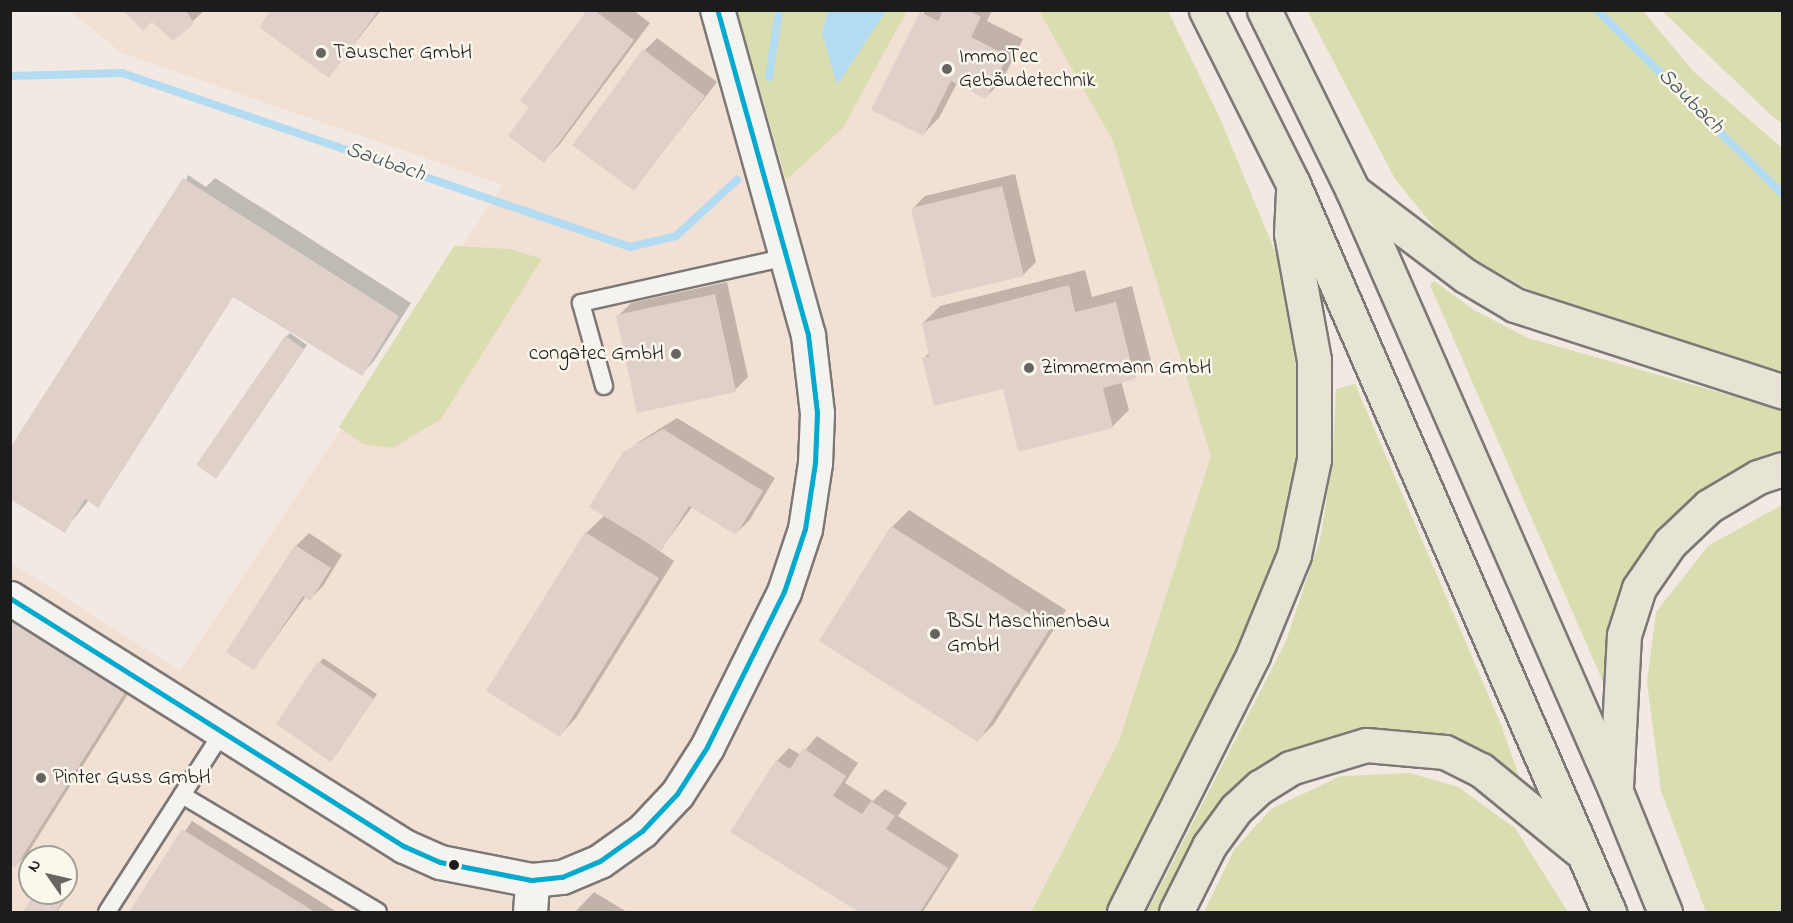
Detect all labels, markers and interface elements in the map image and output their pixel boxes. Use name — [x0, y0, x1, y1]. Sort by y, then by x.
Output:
place label: Tauscher GmbH — [333, 40, 472, 66]
place label: ImmoTec Gebäudetechnik — [959, 44, 1096, 94]
marker: Tauscher GmbH — [314, 46, 328, 60]
marker: ImmoTec Gebäudetechnik — [940, 62, 954, 76]
water label: Saubach — [1652, 64, 1728, 140]
water label: Saubach — [342, 137, 428, 189]
place label: congatec GmbH — [529, 341, 664, 367]
marker: congatec GmbH — [669, 347, 683, 361]
place label: Zimmermann GmbH — [1041, 355, 1212, 381]
marker: Zimmermann GmbH — [1022, 361, 1036, 375]
place label: BSL Maschinenbau GmbH — [947, 609, 1110, 659]
marker: BSL Maschinenbau GmbH — [928, 627, 942, 641]
place label: Pinter Guss GmbH — [53, 765, 211, 791]
marker: Pinter Guss GmbH — [34, 771, 48, 785]
north arrow — [18, 845, 78, 905]
text: N — [22, 855, 48, 877]
unlabelled marker — [448, 859, 460, 871]

